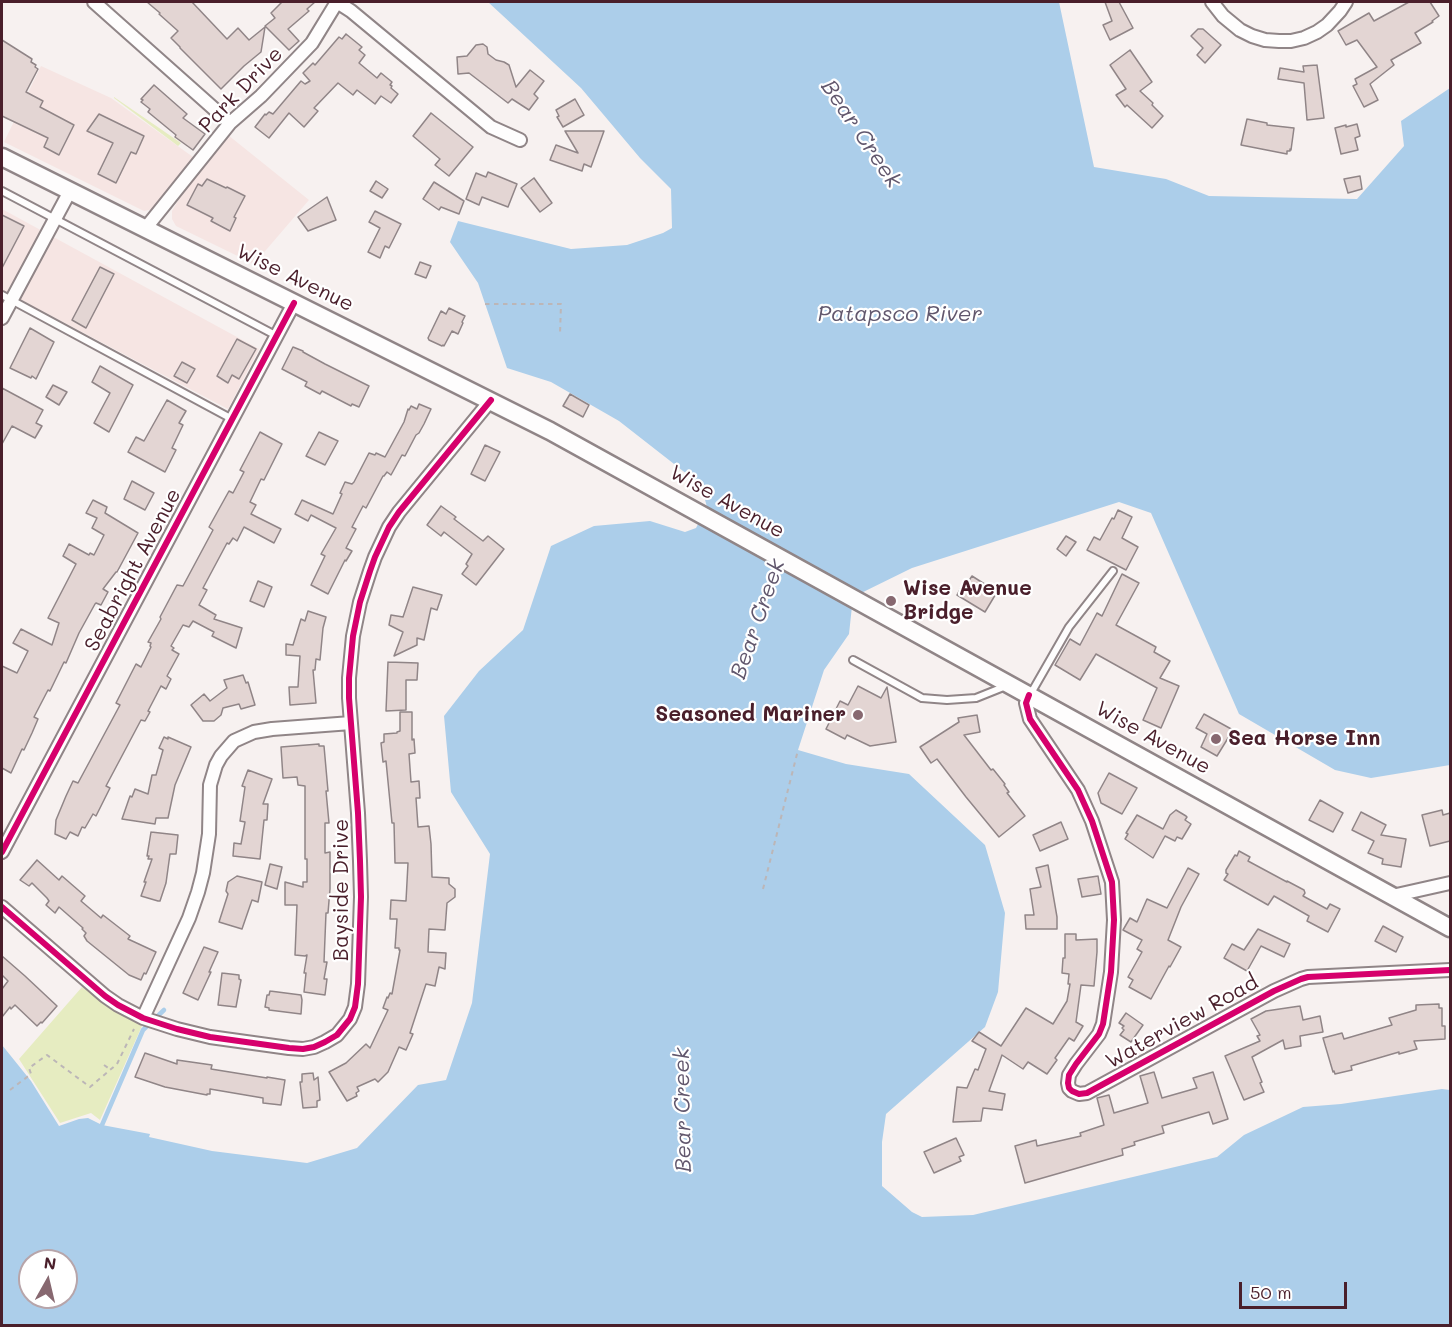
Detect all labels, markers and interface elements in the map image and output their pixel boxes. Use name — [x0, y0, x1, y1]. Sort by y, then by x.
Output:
street label: Park Drive — [194, 42, 288, 138]
water label: Bear Creek — [815, 75, 907, 193]
street label: Wise Avenue — [232, 239, 358, 317]
water label: Patapsco River — [818, 301, 982, 327]
street label: Wise Avenue — [665, 460, 789, 544]
street label: Seabright Avenue — [79, 484, 187, 656]
water label: Bear Creek — [725, 556, 791, 682]
place label: Wise Avenue Bridge — [903, 576, 1032, 626]
marker: Wise Avenue Bridge — [884, 594, 898, 608]
street label: Wise Avenue — [1091, 696, 1215, 780]
place label: Seasoned Mariner — [655, 702, 846, 728]
marker: Seasoned Mariner — [851, 708, 865, 722]
place label: Sea Horse Inn — [1228, 726, 1380, 752]
marker: Sea Horse Inn — [1209, 732, 1223, 746]
street label: Bayside Drive — [329, 819, 355, 961]
street label: Waterview Road — [1101, 970, 1263, 1074]
water label: Bear Creek — [669, 1047, 697, 1173]
north arrow — [18, 1249, 78, 1309]
text: N — [43, 1251, 58, 1274]
scale bar — [1242, 1270, 1350, 1308]
text: 50 m — [1250, 1280, 1292, 1304]

